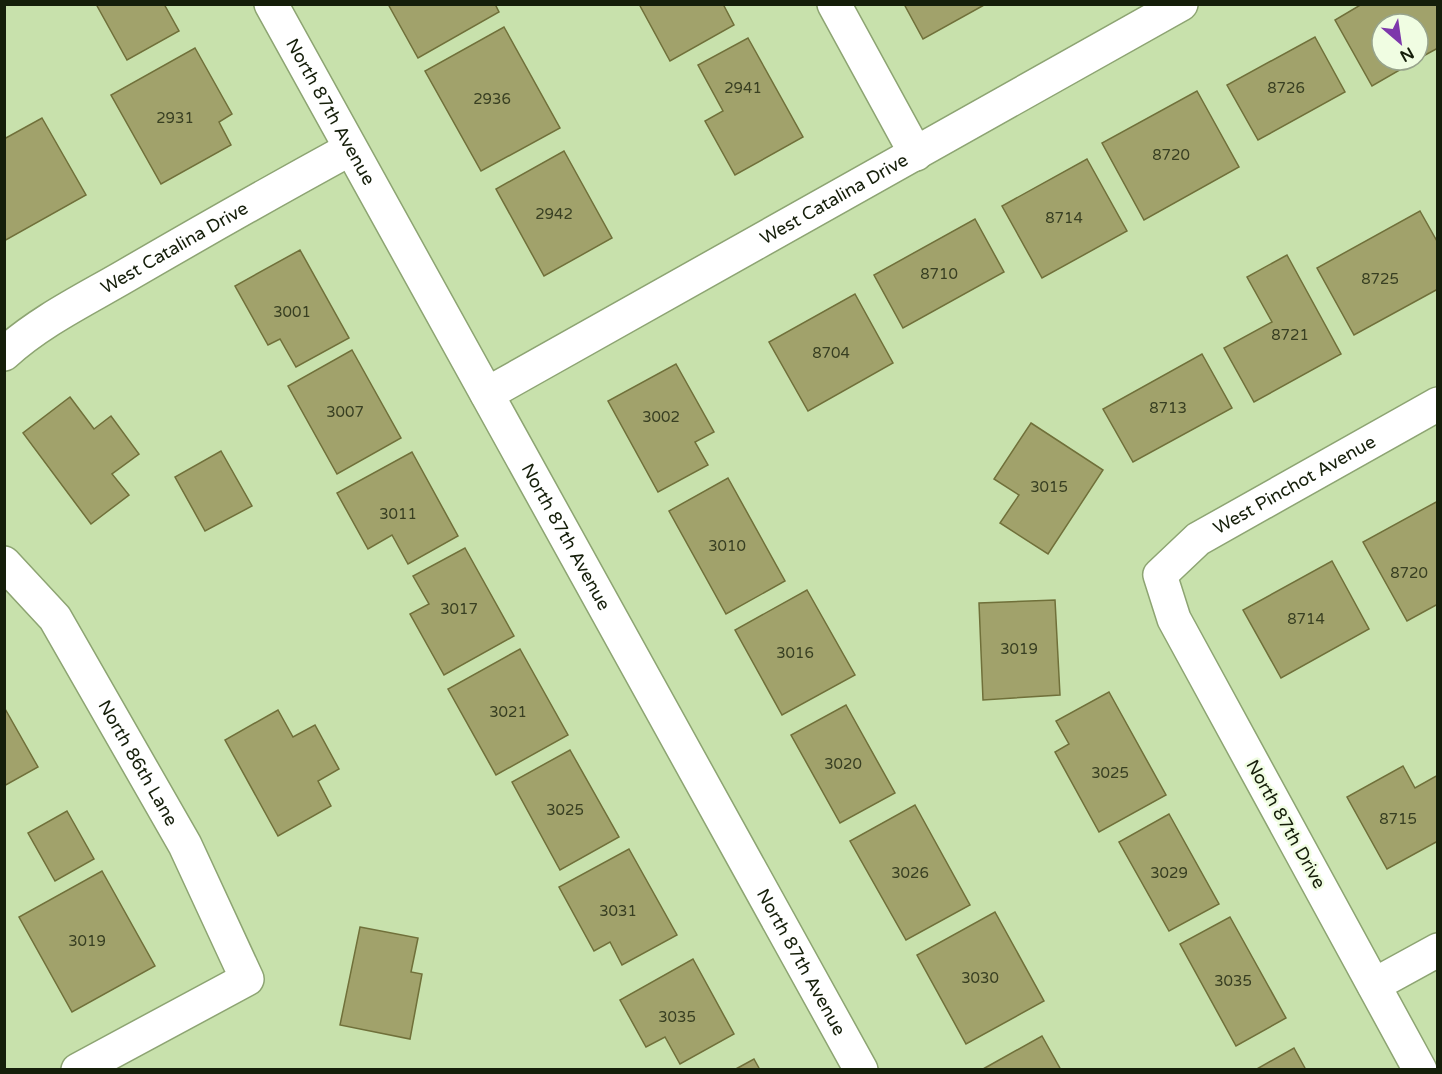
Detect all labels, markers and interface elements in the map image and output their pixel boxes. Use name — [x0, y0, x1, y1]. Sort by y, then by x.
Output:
north arrow — [1370, 12, 1430, 72]
street label: North 87th Avenue — [281, 34, 380, 189]
text: N — [1396, 42, 1417, 66]
house number: 2941 — [724, 79, 762, 97]
house number: 8726 — [1267, 79, 1305, 97]
house number: 2936 — [473, 90, 511, 108]
house number: 2931 — [156, 109, 194, 127]
house number: 8720 — [1152, 146, 1190, 164]
street label: West Catalina Drive — [756, 149, 912, 249]
street label: West Catalina Drive — [97, 197, 252, 299]
house number: 2942 — [535, 205, 573, 223]
house number: 8714 — [1045, 209, 1083, 227]
house number: 8710 — [920, 265, 958, 283]
house number: 8725 — [1361, 270, 1399, 288]
house number: 3001 — [273, 303, 311, 321]
house number: 8721 — [1271, 326, 1309, 344]
house number: 8704 — [812, 344, 850, 362]
house number: 8713 — [1149, 399, 1187, 417]
house number: 3007 — [326, 403, 364, 421]
house number: 3002 — [642, 408, 680, 426]
street label: West Pinchot Avenue — [1210, 430, 1380, 539]
street label: North 87th Avenue — [517, 460, 615, 614]
house number: 3015 — [1030, 478, 1068, 496]
house number: 3011 — [379, 505, 417, 523]
house number: 3010 — [708, 537, 746, 555]
house number: 8720 — [1390, 564, 1428, 582]
house number: 3017 — [440, 600, 478, 618]
house number: 8714 — [1287, 610, 1325, 628]
house number: 3019 — [1000, 640, 1038, 658]
house number: 3016 — [776, 644, 814, 662]
street label: North 86th Lane — [93, 696, 183, 830]
house number: 3021 — [489, 703, 527, 721]
house number: 3020 — [824, 755, 862, 773]
street label: North 87th Drive — [1241, 756, 1331, 892]
house number: 3025 — [1091, 764, 1129, 782]
house number: 3025 — [546, 801, 584, 819]
house number: 8715 — [1379, 810, 1417, 828]
house number: 3026 — [891, 864, 929, 882]
house number: 3029 — [1150, 864, 1188, 882]
street label: North 87th Avenue — [752, 885, 851, 1039]
house number: 3031 — [599, 902, 637, 920]
house number: 3019 — [68, 932, 106, 950]
house number: 3030 — [961, 969, 999, 987]
house number: 3035 — [1214, 972, 1252, 990]
house number: 3035 — [658, 1008, 696, 1026]

